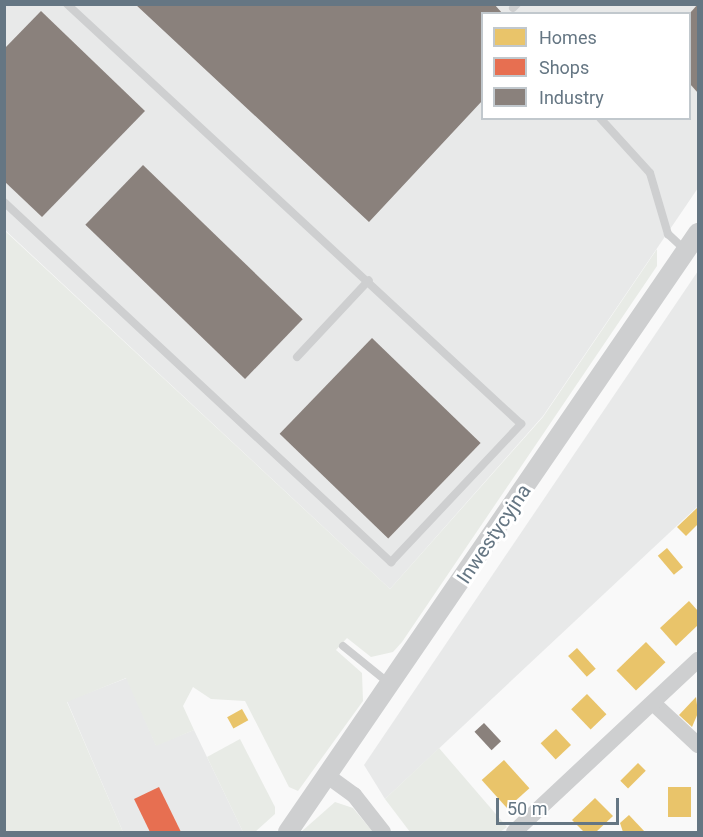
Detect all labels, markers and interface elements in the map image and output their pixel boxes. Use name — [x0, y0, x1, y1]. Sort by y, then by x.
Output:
legend — [481, 12, 691, 120]
text: Homes — [539, 27, 597, 48]
text: Shops — [539, 57, 589, 78]
text: Industry — [539, 87, 604, 108]
street label: Inwestycyjna — [452, 480, 536, 588]
scale bar — [499, 786, 622, 824]
text: 50 m — [507, 798, 547, 819]

